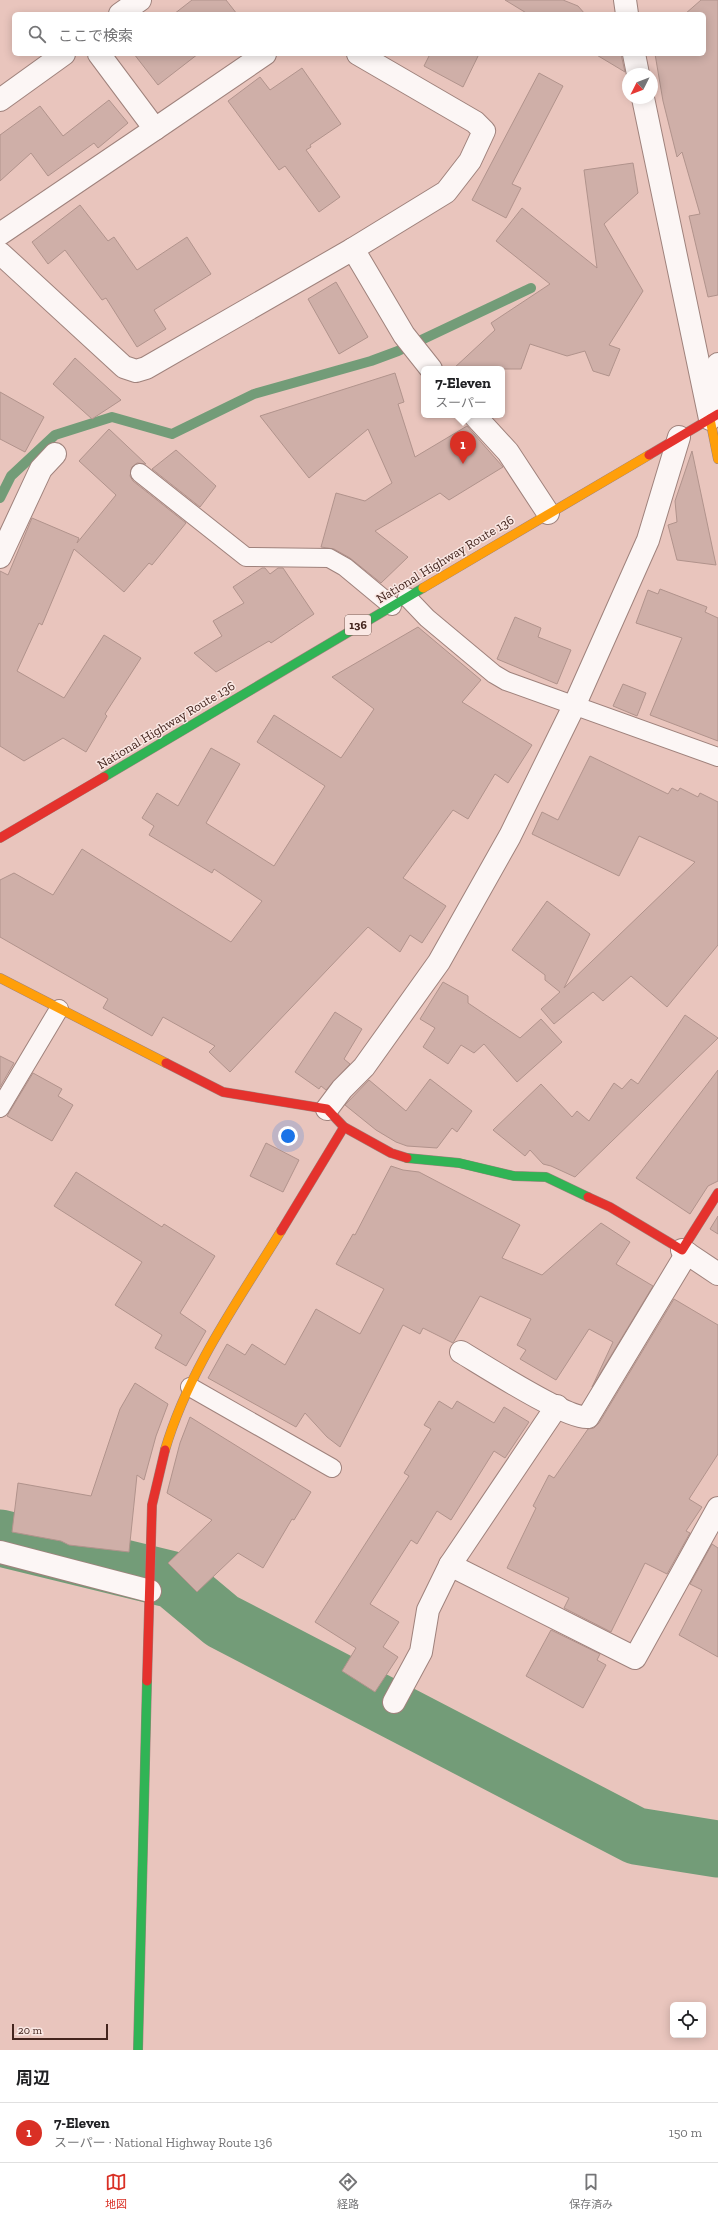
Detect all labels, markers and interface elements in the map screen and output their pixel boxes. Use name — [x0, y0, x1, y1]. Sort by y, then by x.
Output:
search box — [12, 12, 706, 56]
icon: search — [26, 23, 48, 45]
text: ここで検索 — [58, 27, 133, 45]
north arrow — [622, 68, 658, 104]
popup — [421, 366, 505, 418]
text: 7-Eleven — [435, 374, 491, 392]
text: スーパー — [435, 395, 487, 410]
pin: 1 — [450, 431, 476, 464]
street label: National Highway Route 136 — [374, 512, 517, 606]
road number: 136 — [345, 615, 371, 635]
street label: National Highway Route 136 — [95, 678, 238, 772]
your location — [278, 1126, 298, 1146]
map controls — [670, 2002, 706, 2038]
button: locate — [670, 2002, 706, 2038]
scale bar — [12, 2022, 108, 2041]
text: 20 m — [18, 2024, 42, 2037]
text: 周辺 — [16, 2068, 50, 2088]
text: 7-Eleven — [54, 2114, 110, 2132]
text: 1 — [26, 2125, 32, 2140]
text: 150 m — [669, 2125, 702, 2140]
text: スーパー · National Highway Route 136 — [54, 2135, 272, 2150]
tab: 地図 — [105, 2171, 127, 2211]
tab: 経路 — [337, 2171, 359, 2211]
tab: 保存済み — [569, 2171, 613, 2211]

